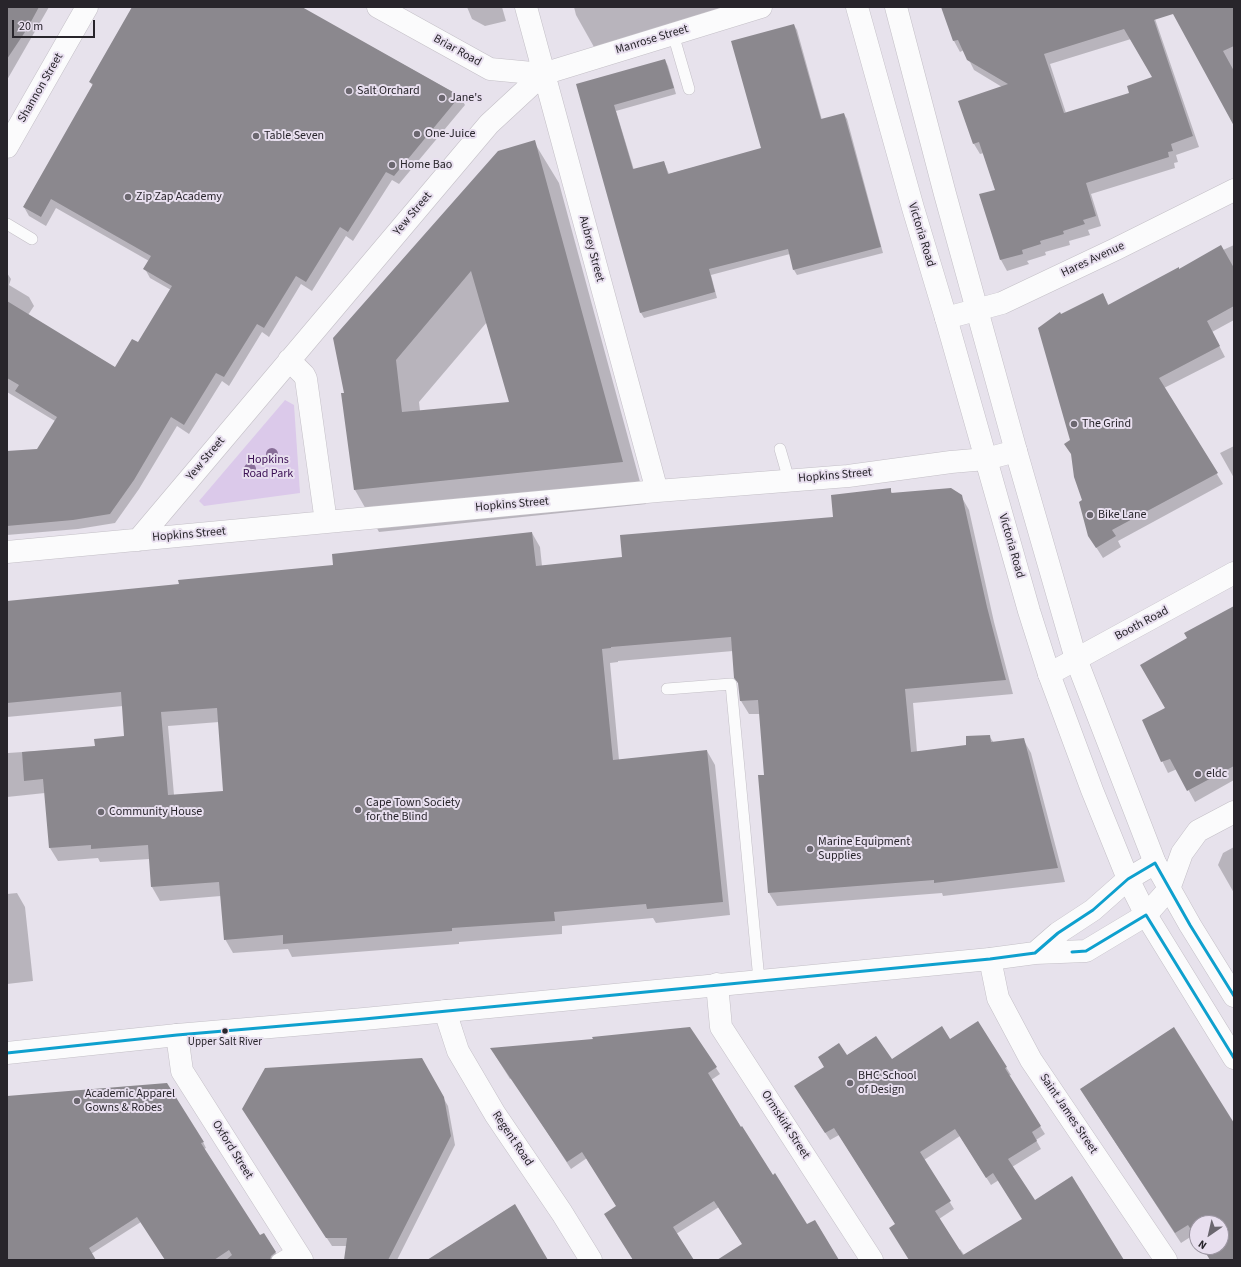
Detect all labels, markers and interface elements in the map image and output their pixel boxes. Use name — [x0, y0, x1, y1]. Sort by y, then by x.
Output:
scale bar — [14, 12, 97, 38]
text: 20 m — [19, 18, 43, 35]
street label: Manrose Street — [614, 22, 690, 58]
street label: Briar Road — [431, 32, 483, 70]
street label: Shannon Street — [15, 51, 67, 125]
place label: Salt Orchard — [357, 84, 420, 98]
marker: Salt Orchard — [344, 86, 354, 96]
place label: Jane's — [450, 91, 482, 105]
marker: Jane's — [437, 93, 447, 103]
place label: One-Juice — [425, 127, 475, 141]
place label: Table Seven — [264, 129, 324, 143]
marker: One-Juice — [412, 129, 422, 139]
marker: Table Seven — [251, 131, 261, 141]
place label: Home Bao — [400, 158, 452, 172]
marker: Home Bao — [387, 160, 397, 170]
street label: Yew Street — [391, 189, 435, 239]
place label: Zip Zap Academy — [136, 190, 222, 204]
marker: Zip Zap Academy — [123, 192, 133, 202]
street label: Victoria Road — [904, 201, 938, 269]
street label: Aubrey Street — [575, 214, 607, 284]
street label: Hares Avenue — [1059, 239, 1127, 281]
place label: The Grind — [1082, 417, 1131, 431]
marker: The Grind — [1069, 419, 1079, 429]
street label: Yew Street — [184, 434, 228, 484]
park label: Hopkins Road Park — [243, 453, 293, 481]
street label: Hopkins Street — [798, 466, 872, 486]
street label: Hopkins Street — [475, 495, 549, 515]
place label: Bike Lane — [1098, 508, 1146, 522]
marker: Bike Lane — [1085, 510, 1095, 520]
street label: Victoria Road — [995, 512, 1027, 580]
street label: Hopkins Street — [152, 525, 226, 545]
street label: Booth Road — [1113, 604, 1171, 644]
place label: eldc — [1206, 767, 1227, 781]
marker: eldc — [1193, 769, 1203, 779]
place label: Cape Town Society for the Blind — [366, 796, 460, 824]
place label: Community House — [109, 805, 202, 819]
marker: Cape Town Society for the Blind — [353, 805, 363, 815]
marker: Community House — [96, 807, 106, 817]
place label: Marine Equipment Supplies — [818, 835, 910, 863]
marker: Marine Equipment Supplies — [805, 844, 815, 854]
marker: Upper Salt River — [220, 1026, 230, 1036]
place label: Upper Salt River — [188, 1036, 262, 1050]
place label: BHC School of Design — [858, 1069, 917, 1097]
street label: Saint James Street — [1036, 1071, 1100, 1157]
marker: BHC School of Design — [845, 1078, 855, 1088]
place label: Academic Apparel Gowns & Robes — [85, 1087, 175, 1115]
street label: Ormskirk Street — [758, 1088, 812, 1162]
marker: Academic Apparel Gowns & Robes — [72, 1096, 82, 1106]
street label: Regent Road — [488, 1109, 536, 1169]
street label: Oxford Street — [208, 1118, 256, 1182]
north arrow — [1189, 1215, 1229, 1255]
text: N — [1195, 1236, 1210, 1253]

